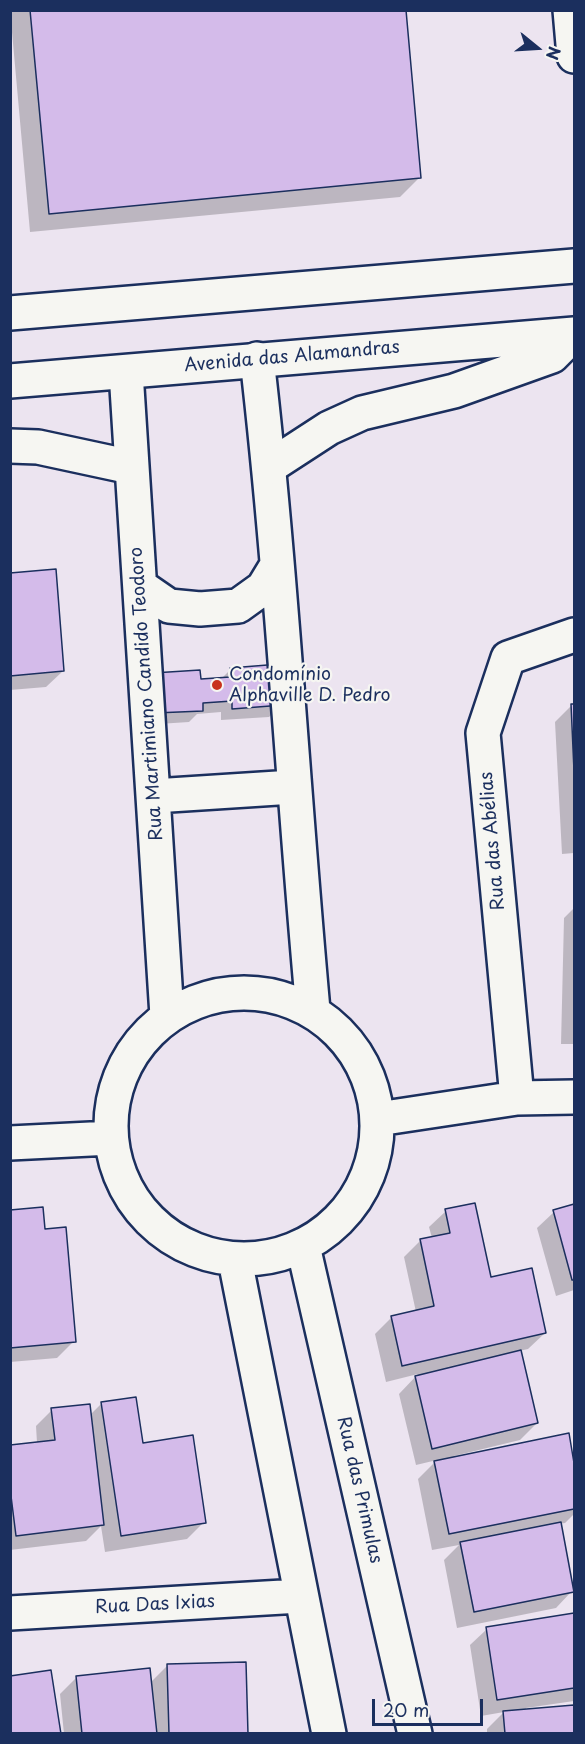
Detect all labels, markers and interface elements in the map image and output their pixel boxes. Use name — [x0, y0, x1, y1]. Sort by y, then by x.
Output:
north arrow — [507, 18, 567, 78]
text: N — [541, 44, 567, 63]
street label: Avenida das Alamandras — [183, 337, 401, 377]
street label: Rua Martimiano Candido Teodoro — [126, 546, 168, 842]
place label: Condomínio Alphaville D. Pedro — [229, 664, 391, 706]
marker: Condomínio Alphaville D. Pedro — [210, 678, 224, 692]
street label: Rua das Abélias — [476, 771, 510, 911]
street label: Rua das Primulas — [332, 1415, 386, 1565]
street label: Rua Das Ixias — [94, 1591, 216, 1619]
scale bar — [375, 1687, 486, 1725]
text: 20 m — [383, 1696, 429, 1723]

